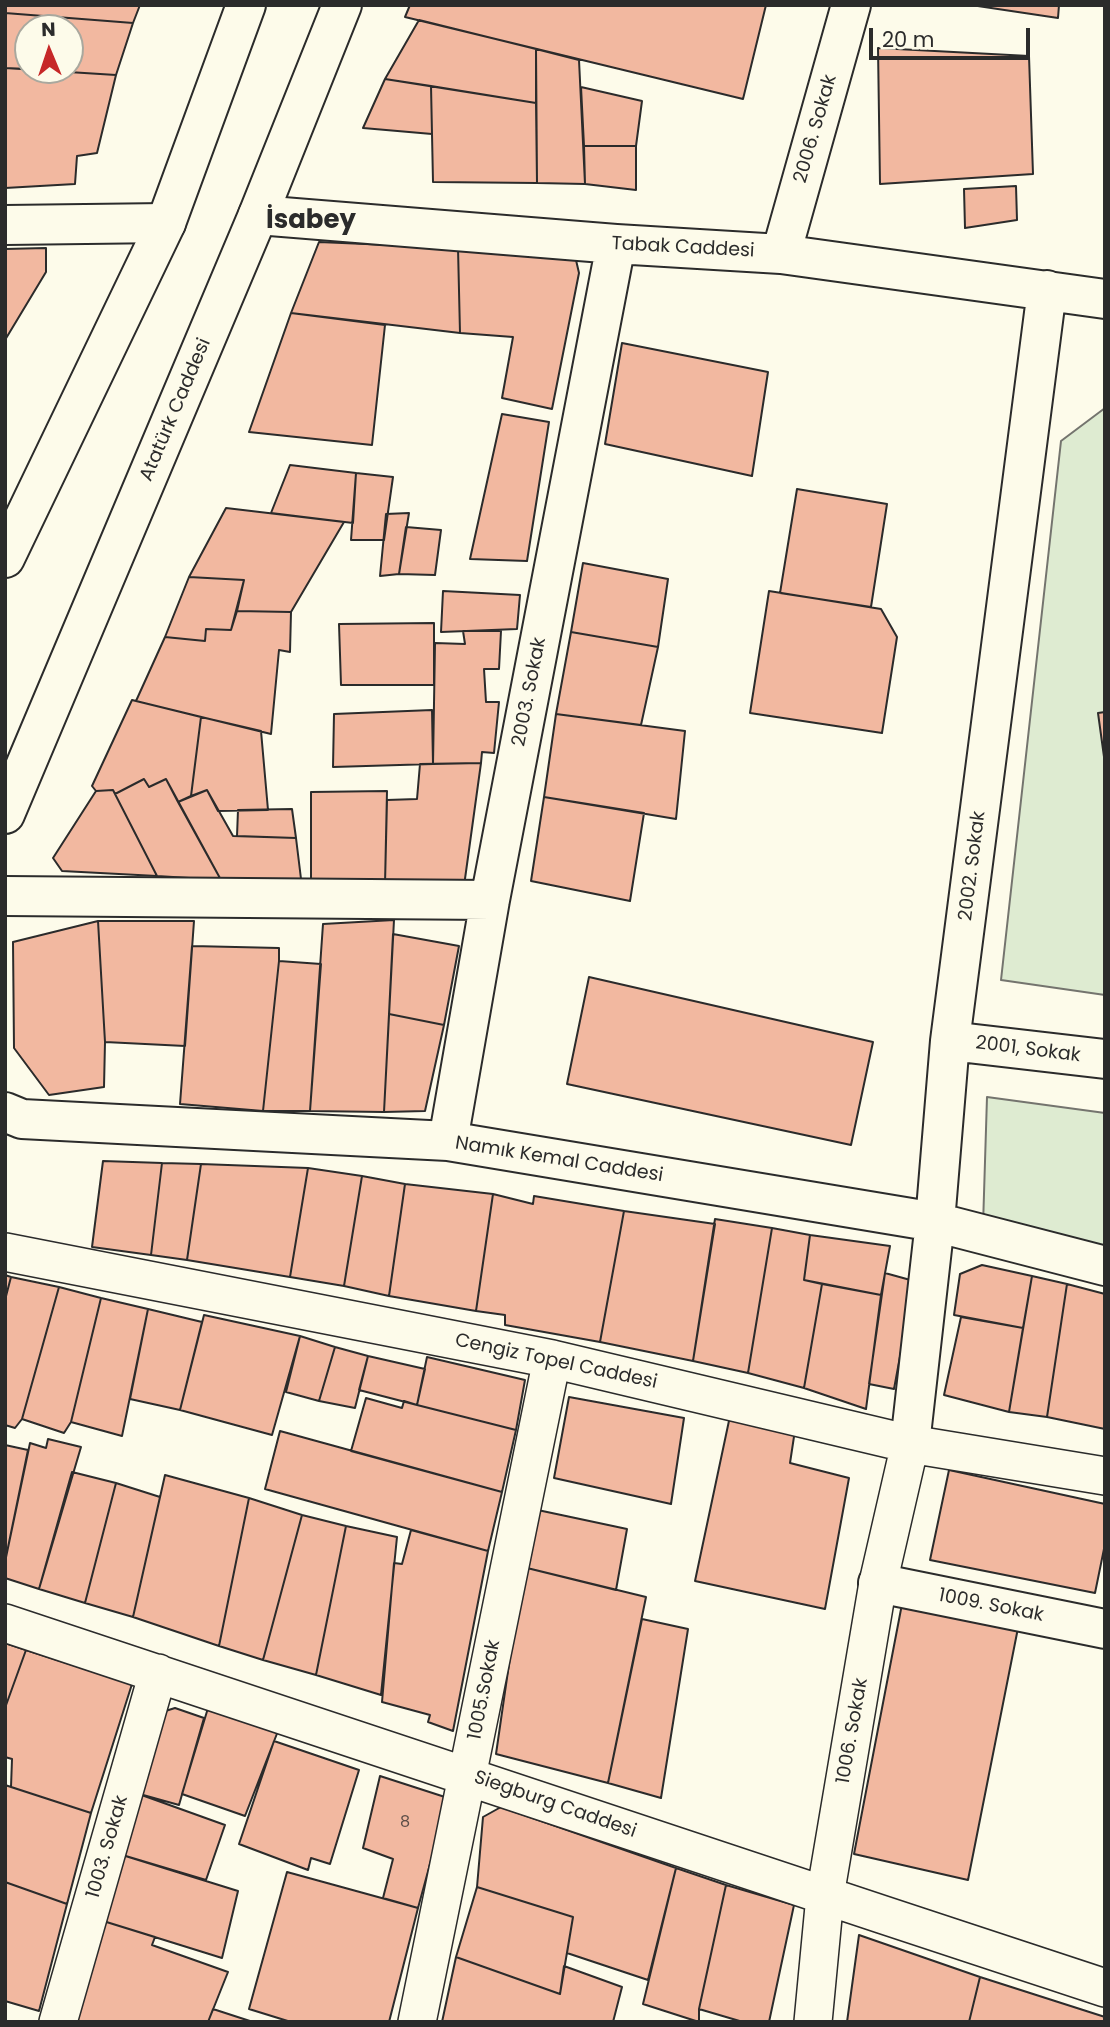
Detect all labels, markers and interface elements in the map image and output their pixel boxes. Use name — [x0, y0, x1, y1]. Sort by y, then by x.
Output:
north arrow — [14, 14, 84, 84]
scale bar — [872, 14, 1033, 58]
text: N — [41, 16, 56, 43]
text: 20 m — [882, 25, 935, 54]
street label: 2006. Sokak — [790, 72, 842, 186]
district label: İsabey — [266, 205, 356, 237]
street label: Tabak Caddesi — [611, 233, 755, 263]
street label: Atatürk Caddesi — [136, 335, 216, 485]
street label: 2003. Sokak — [508, 635, 552, 749]
street label: 2002. Sokak — [955, 810, 991, 922]
street label: 2001, Sokak — [974, 1032, 1082, 1068]
street label: Namık Kemal Caddesi — [453, 1132, 665, 1188]
street label: Cengiz Topel Caddesi — [453, 1329, 659, 1395]
street label: 1009. Sokak — [936, 1585, 1046, 1627]
street label: 1005.Sokak — [464, 1638, 506, 1742]
street label: 1006. Sokak — [833, 1676, 873, 1786]
street label: Siegburg Caddesi — [471, 1767, 639, 1843]
street label: 1003. Sokak — [82, 1793, 134, 1901]
house number: 8 — [400, 1813, 410, 1833]

